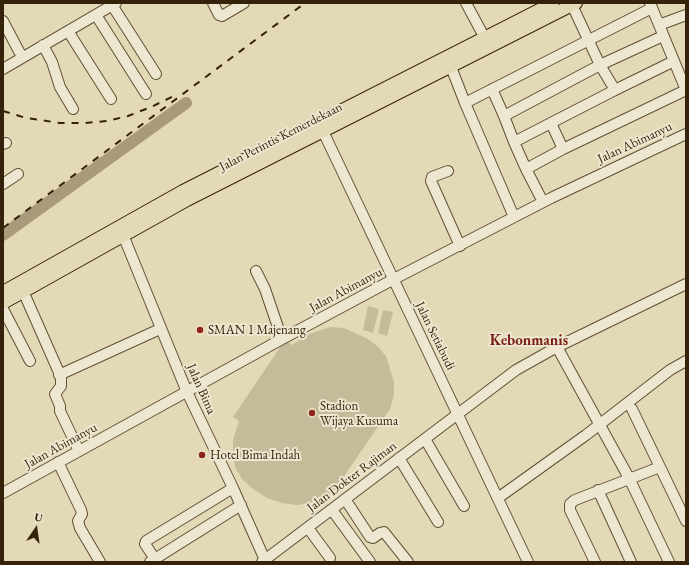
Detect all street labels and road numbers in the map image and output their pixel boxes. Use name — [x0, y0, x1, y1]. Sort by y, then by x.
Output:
street label: Jalan Perintis Kemerdekaan — [217, 99, 345, 175]
street label: Jalan Abimanyu — [595, 119, 675, 167]
street label: Jalan Abimanyu — [307, 264, 385, 316]
street label: Jalan Setiabudi — [412, 299, 458, 373]
street label: Jalan Bima — [183, 361, 219, 417]
street label: Jalan Abimanyu — [22, 420, 100, 472]
street label: Jalan Dokter Rajiman — [304, 438, 400, 516]

